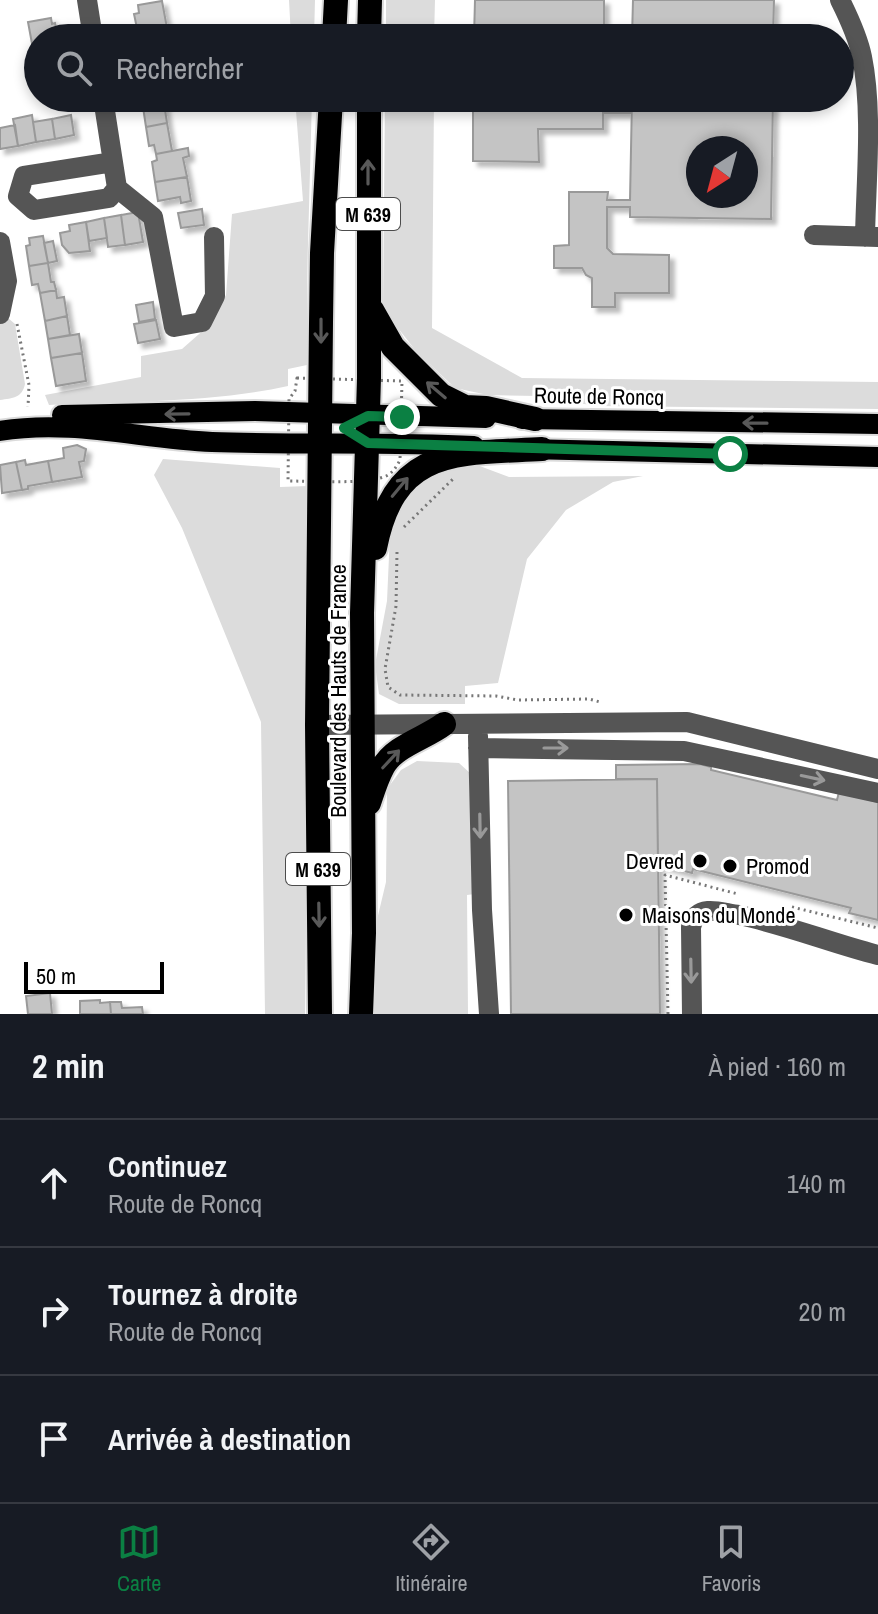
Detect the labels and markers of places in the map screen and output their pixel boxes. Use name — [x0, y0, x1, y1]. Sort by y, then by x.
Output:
place label: Devred — [626, 846, 684, 876]
place label: Promod — [746, 851, 809, 881]
marker: Devred — [691, 852, 709, 870]
marker: Promod — [721, 857, 739, 875]
place label: Maisons du Monde — [642, 900, 795, 930]
marker: Maisons du Monde — [617, 906, 635, 924]

